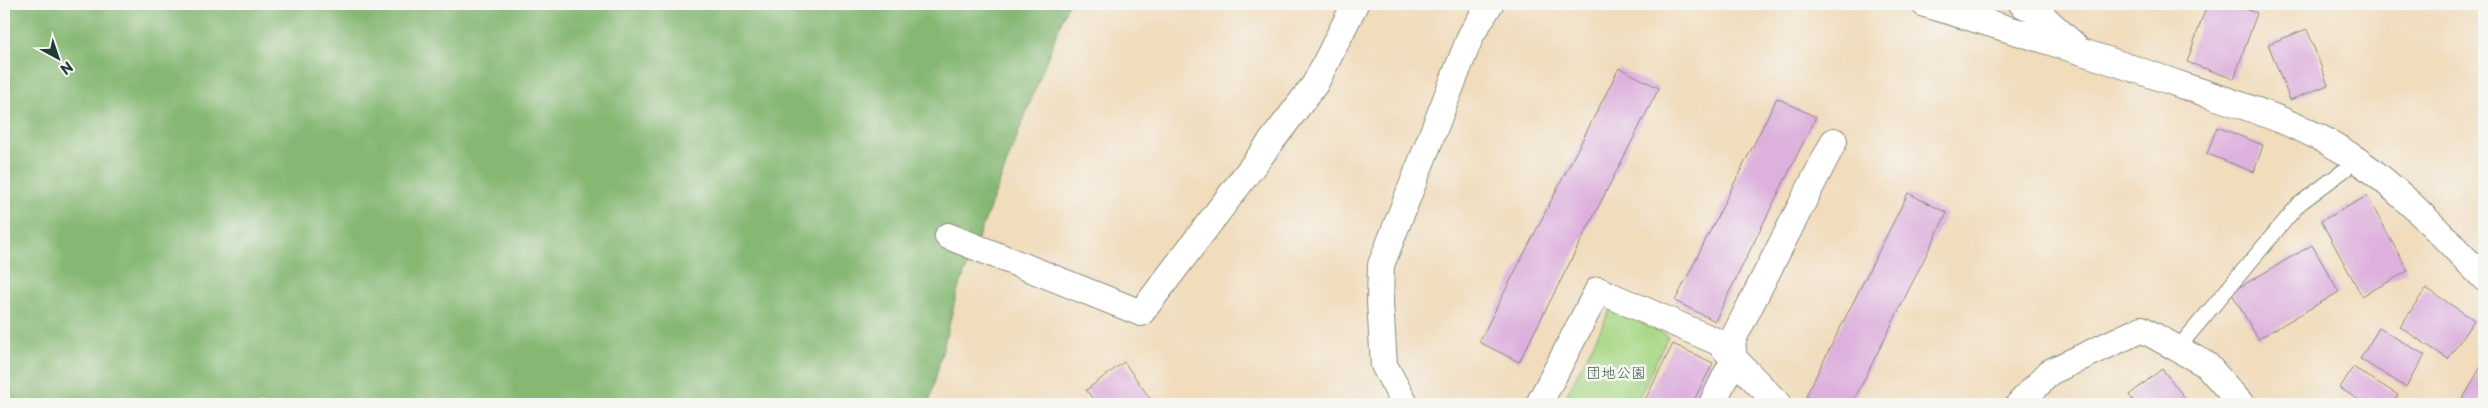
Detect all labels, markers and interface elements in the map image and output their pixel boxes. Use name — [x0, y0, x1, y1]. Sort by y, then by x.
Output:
north arrow — [32, 32, 82, 82]
text: N — [56, 57, 78, 80]
park label: 団地公園 — [1586, 360, 1646, 383]

